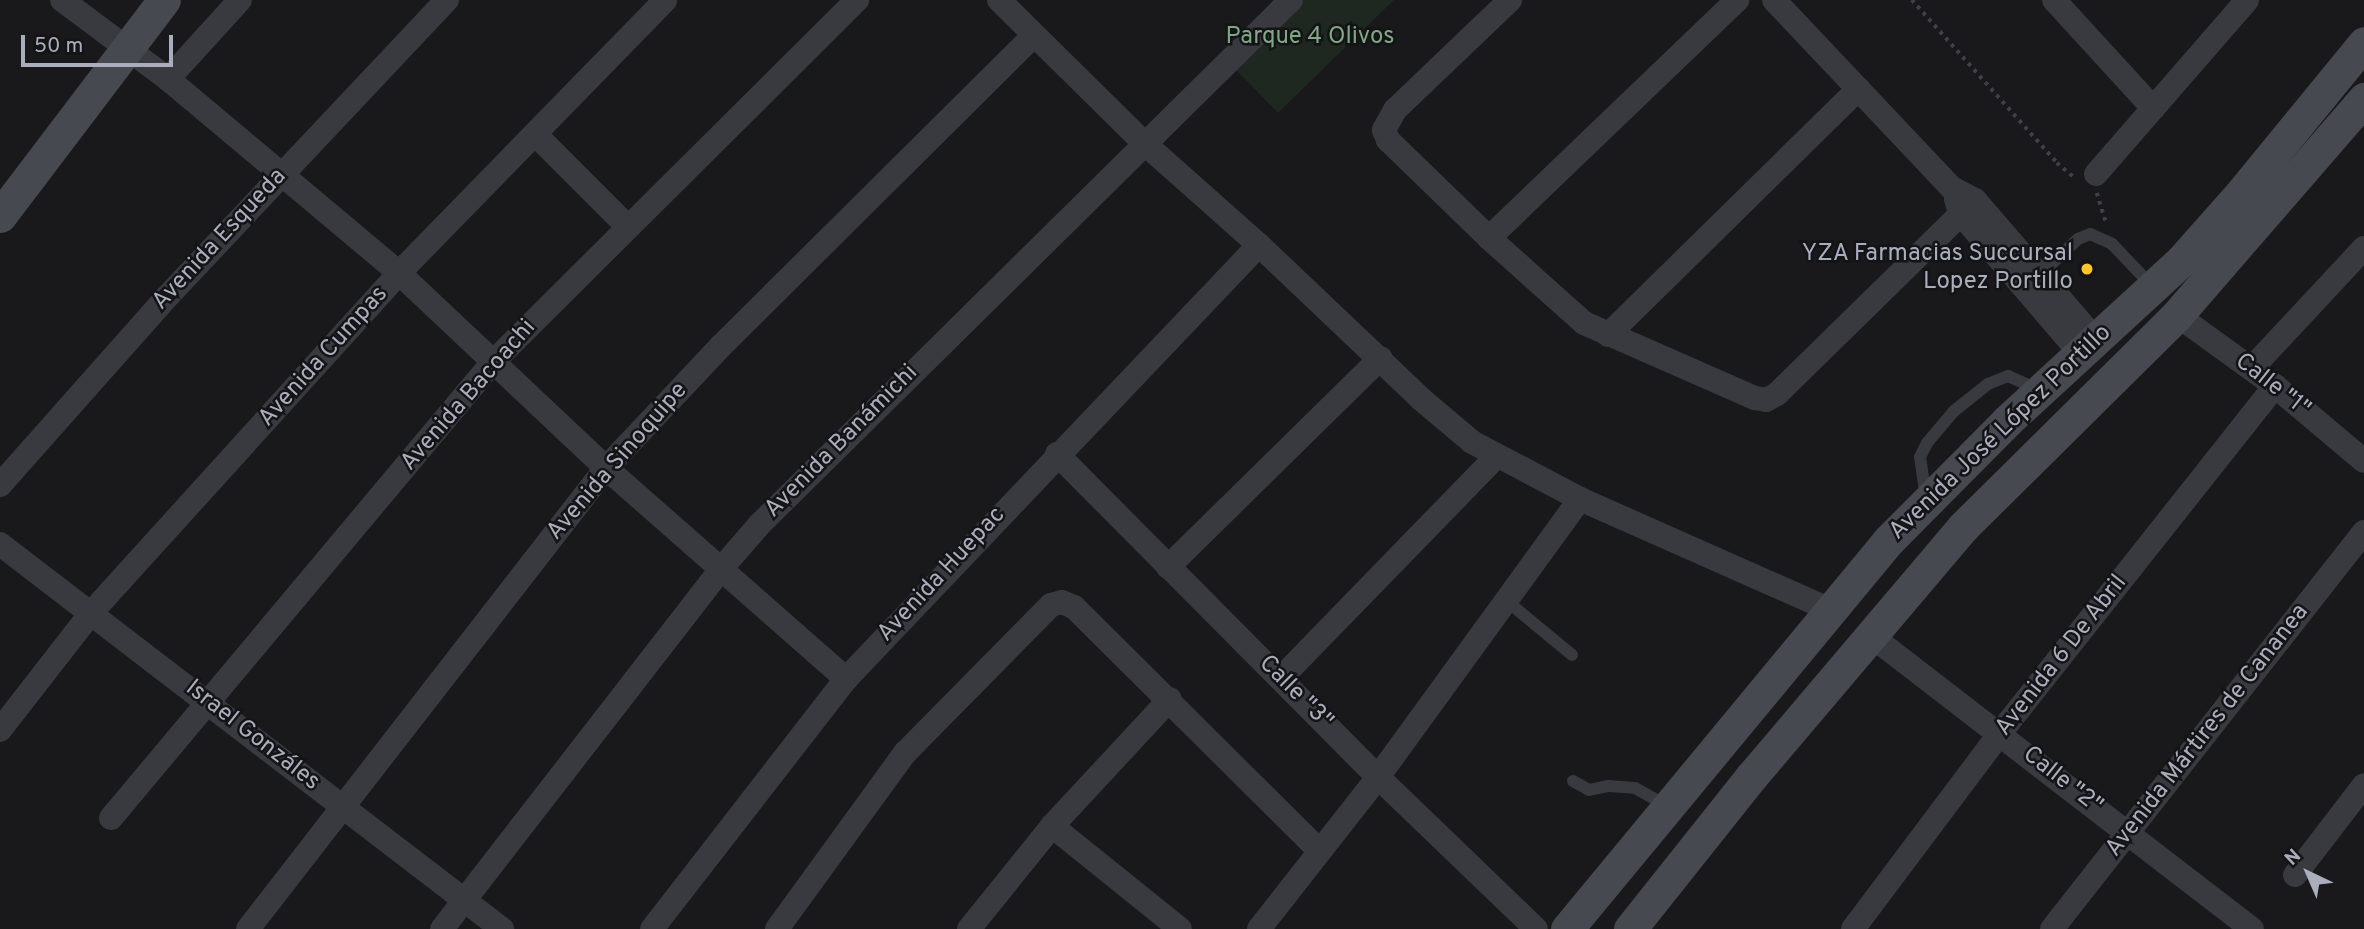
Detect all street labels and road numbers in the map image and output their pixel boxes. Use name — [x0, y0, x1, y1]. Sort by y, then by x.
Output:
street label: Avenida Esqueda — [147, 163, 293, 317]
street label: Avenida Cumpas — [253, 281, 395, 433]
street label: Avenida Bacoachi — [395, 314, 543, 478]
street label: Avenida José López Portillo — [1884, 319, 2118, 547]
street label: Calle "1" — [2229, 348, 2315, 424]
street label: Avenida Banámichi — [759, 359, 925, 525]
street label: Avenida Sinoquipe — [542, 377, 694, 547]
street label: Avenida Huepac — [872, 502, 1012, 648]
street label: Avenida 6 De Abril — [1990, 569, 2134, 743]
street label: Avenida Mártires de Cananea — [2100, 599, 2316, 863]
street label: Calle "3" — [1252, 650, 1338, 736]
street label: Israel Gonzáles — [179, 675, 325, 797]
street label: Calle "2" — [2016, 741, 2108, 821]

